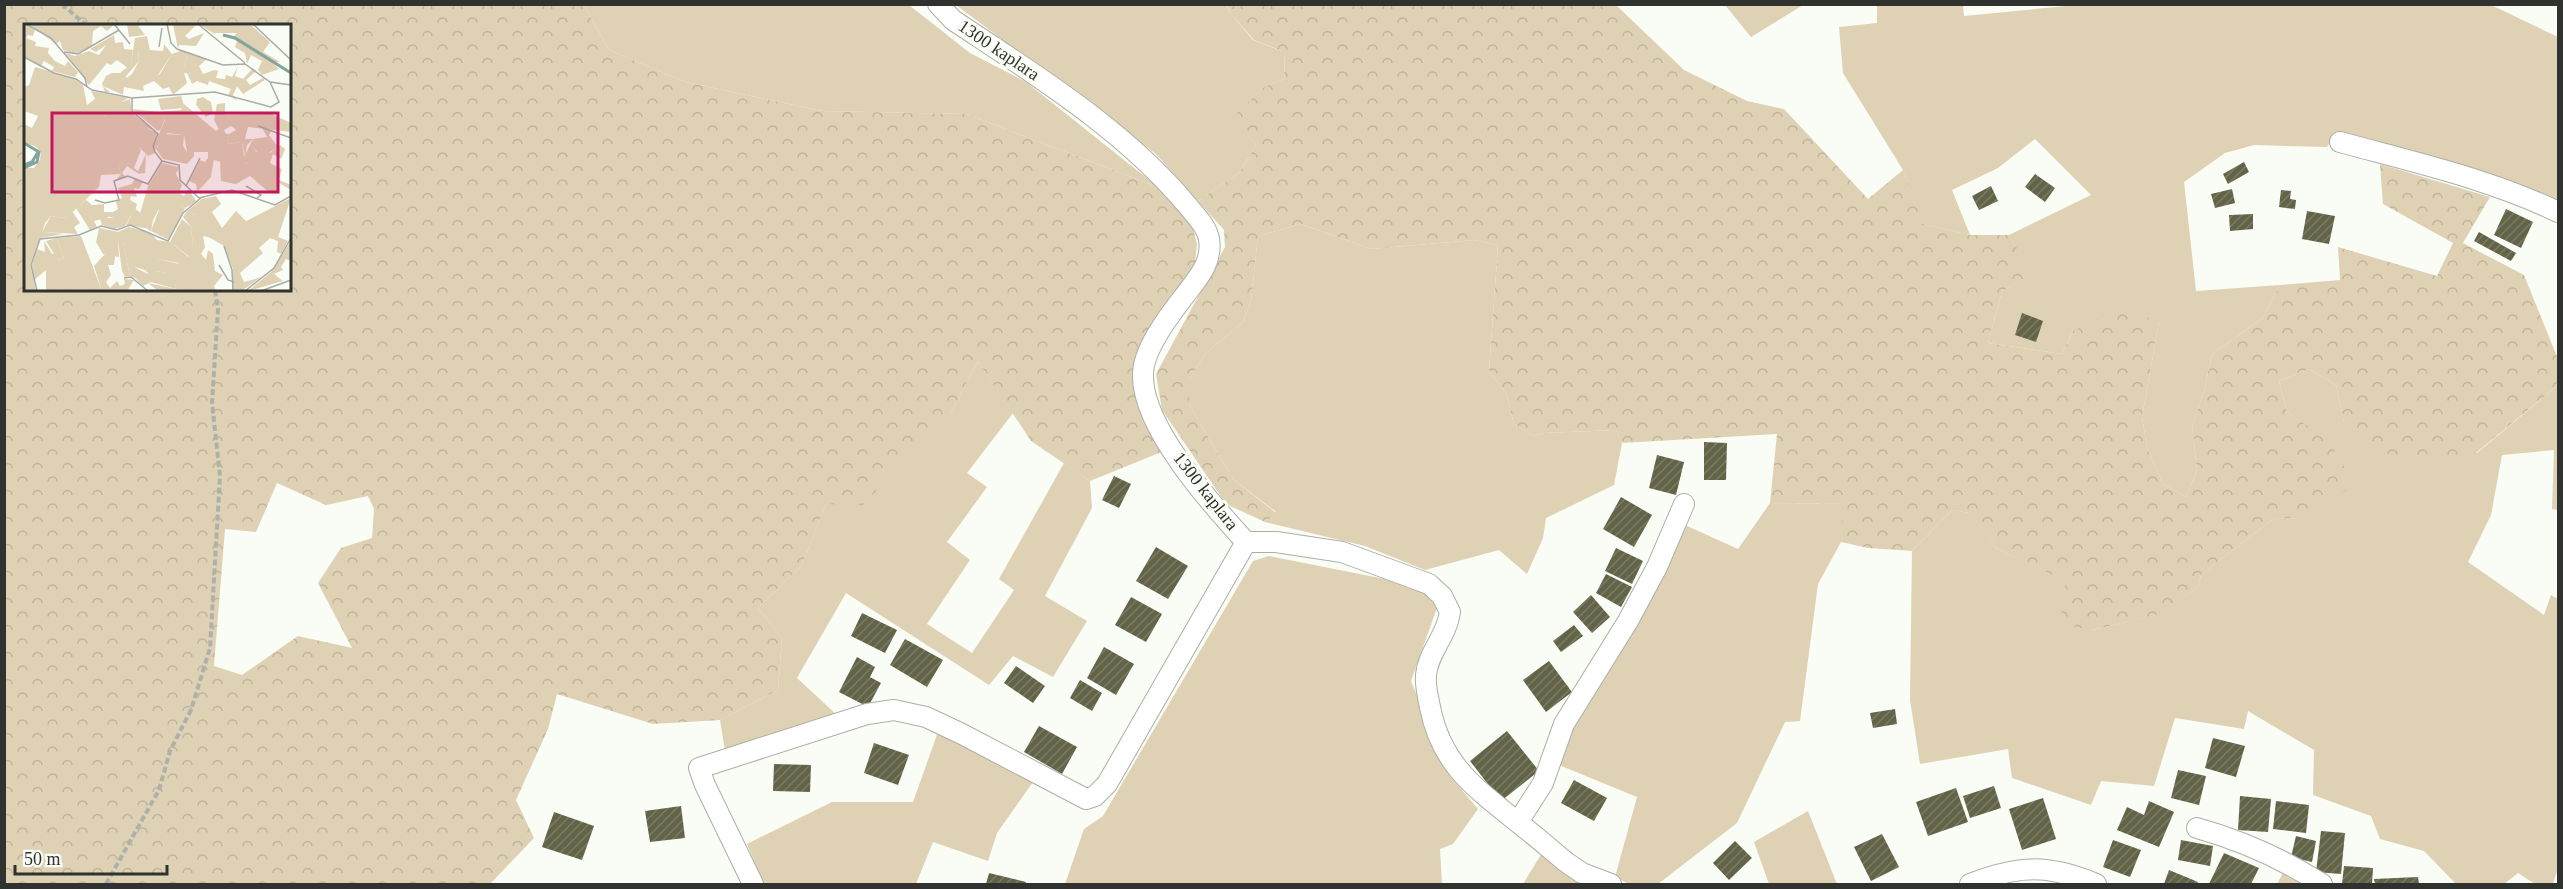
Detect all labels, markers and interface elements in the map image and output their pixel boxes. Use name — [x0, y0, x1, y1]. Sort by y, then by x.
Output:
street label: 1300 kaplara — [955, 16, 1043, 84]
inset map — [24, 24, 291, 291]
street label: 1300 kaplara — [1169, 448, 1243, 534]
scale bar — [15, 838, 166, 876]
text: 50 m — [24, 849, 61, 869]

